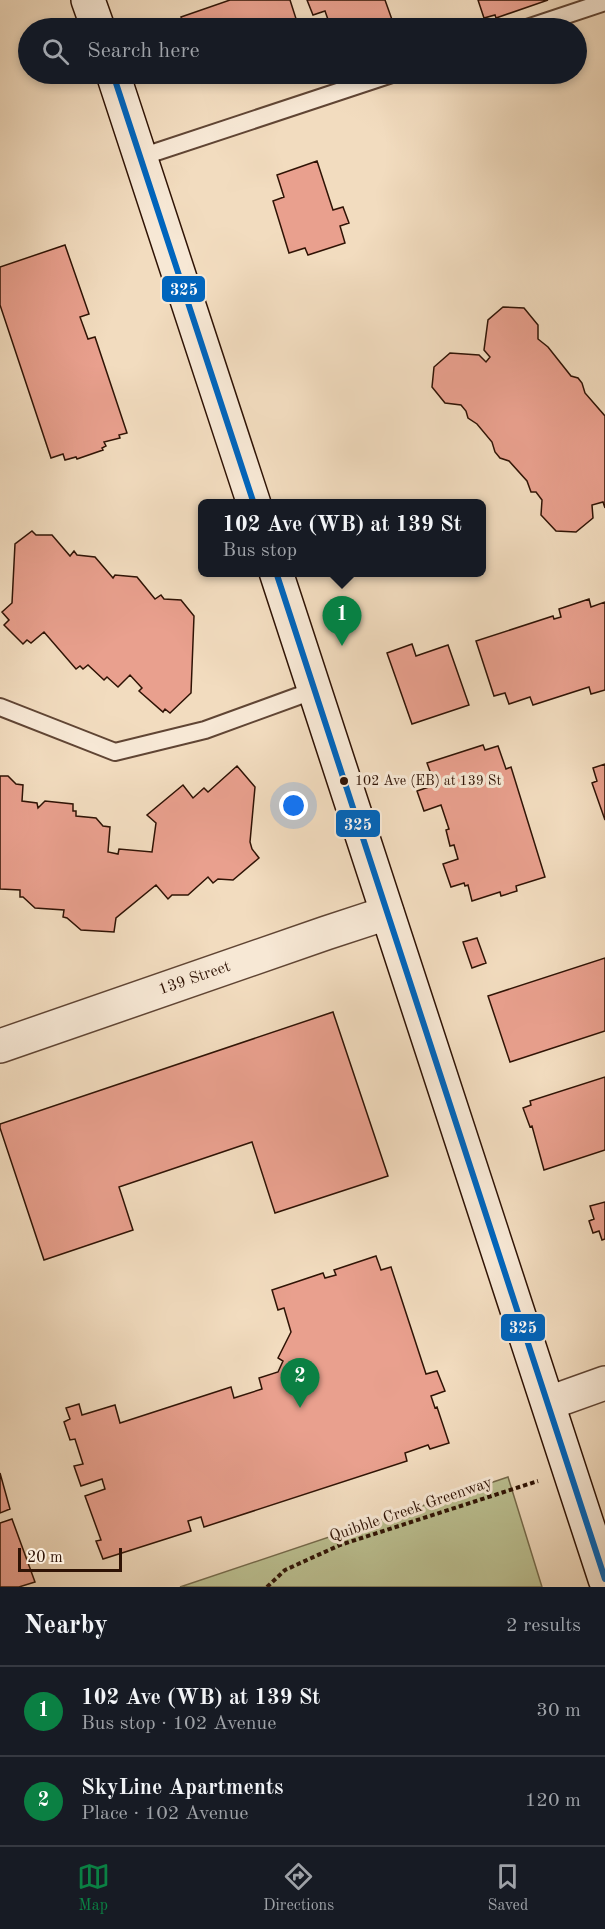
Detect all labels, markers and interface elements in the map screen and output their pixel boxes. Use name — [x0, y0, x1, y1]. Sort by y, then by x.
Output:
search box — [18, 18, 587, 84]
icon: search — [39, 35, 72, 68]
text: Search here — [87, 40, 200, 62]
line badge: 325 — [161, 275, 206, 303]
text: 325 — [170, 283, 198, 299]
popup — [198, 499, 486, 577]
text: 102 Ave (WB) at 139 St — [222, 514, 462, 536]
text: Bus stop — [222, 541, 297, 561]
pin: 1 — [322, 596, 362, 646]
place label: 102 Ave (EB) at 139 St — [355, 774, 501, 788]
marker: 102 Ave (EB) at 139 St — [338, 775, 350, 787]
your location — [279, 791, 308, 820]
line badge: 325 — [335, 809, 381, 838]
text: 325 — [344, 818, 372, 834]
street label: 139 Street — [157, 959, 233, 998]
line badge: 325 — [500, 1313, 546, 1342]
text: 325 — [509, 1321, 537, 1337]
pin: 2 — [280, 1358, 320, 1408]
street label: Quibble Creek Greenway — [328, 1474, 495, 1545]
scale bar — [18, 1545, 122, 1572]
text: 20 m — [27, 1550, 63, 1566]
text: Nearby — [24, 1613, 108, 1639]
text: 2 results — [506, 1616, 581, 1636]
text: 102 Ave (WB) at 139 St — [81, 1687, 320, 1709]
text: 1 — [38, 1701, 49, 1721]
text: 30 m — [536, 1701, 581, 1721]
text: Bus stop · 102 Avenue — [81, 1714, 276, 1734]
text: SkyLine Apartments — [81, 1777, 284, 1799]
text: 2 — [38, 1791, 49, 1811]
text: 120 m — [525, 1791, 581, 1811]
text: Place · 102 Avenue — [81, 1804, 249, 1824]
tab: Map — [77, 1860, 110, 1916]
tab: Directions — [263, 1860, 334, 1916]
tab: Saved — [488, 1860, 528, 1916]

